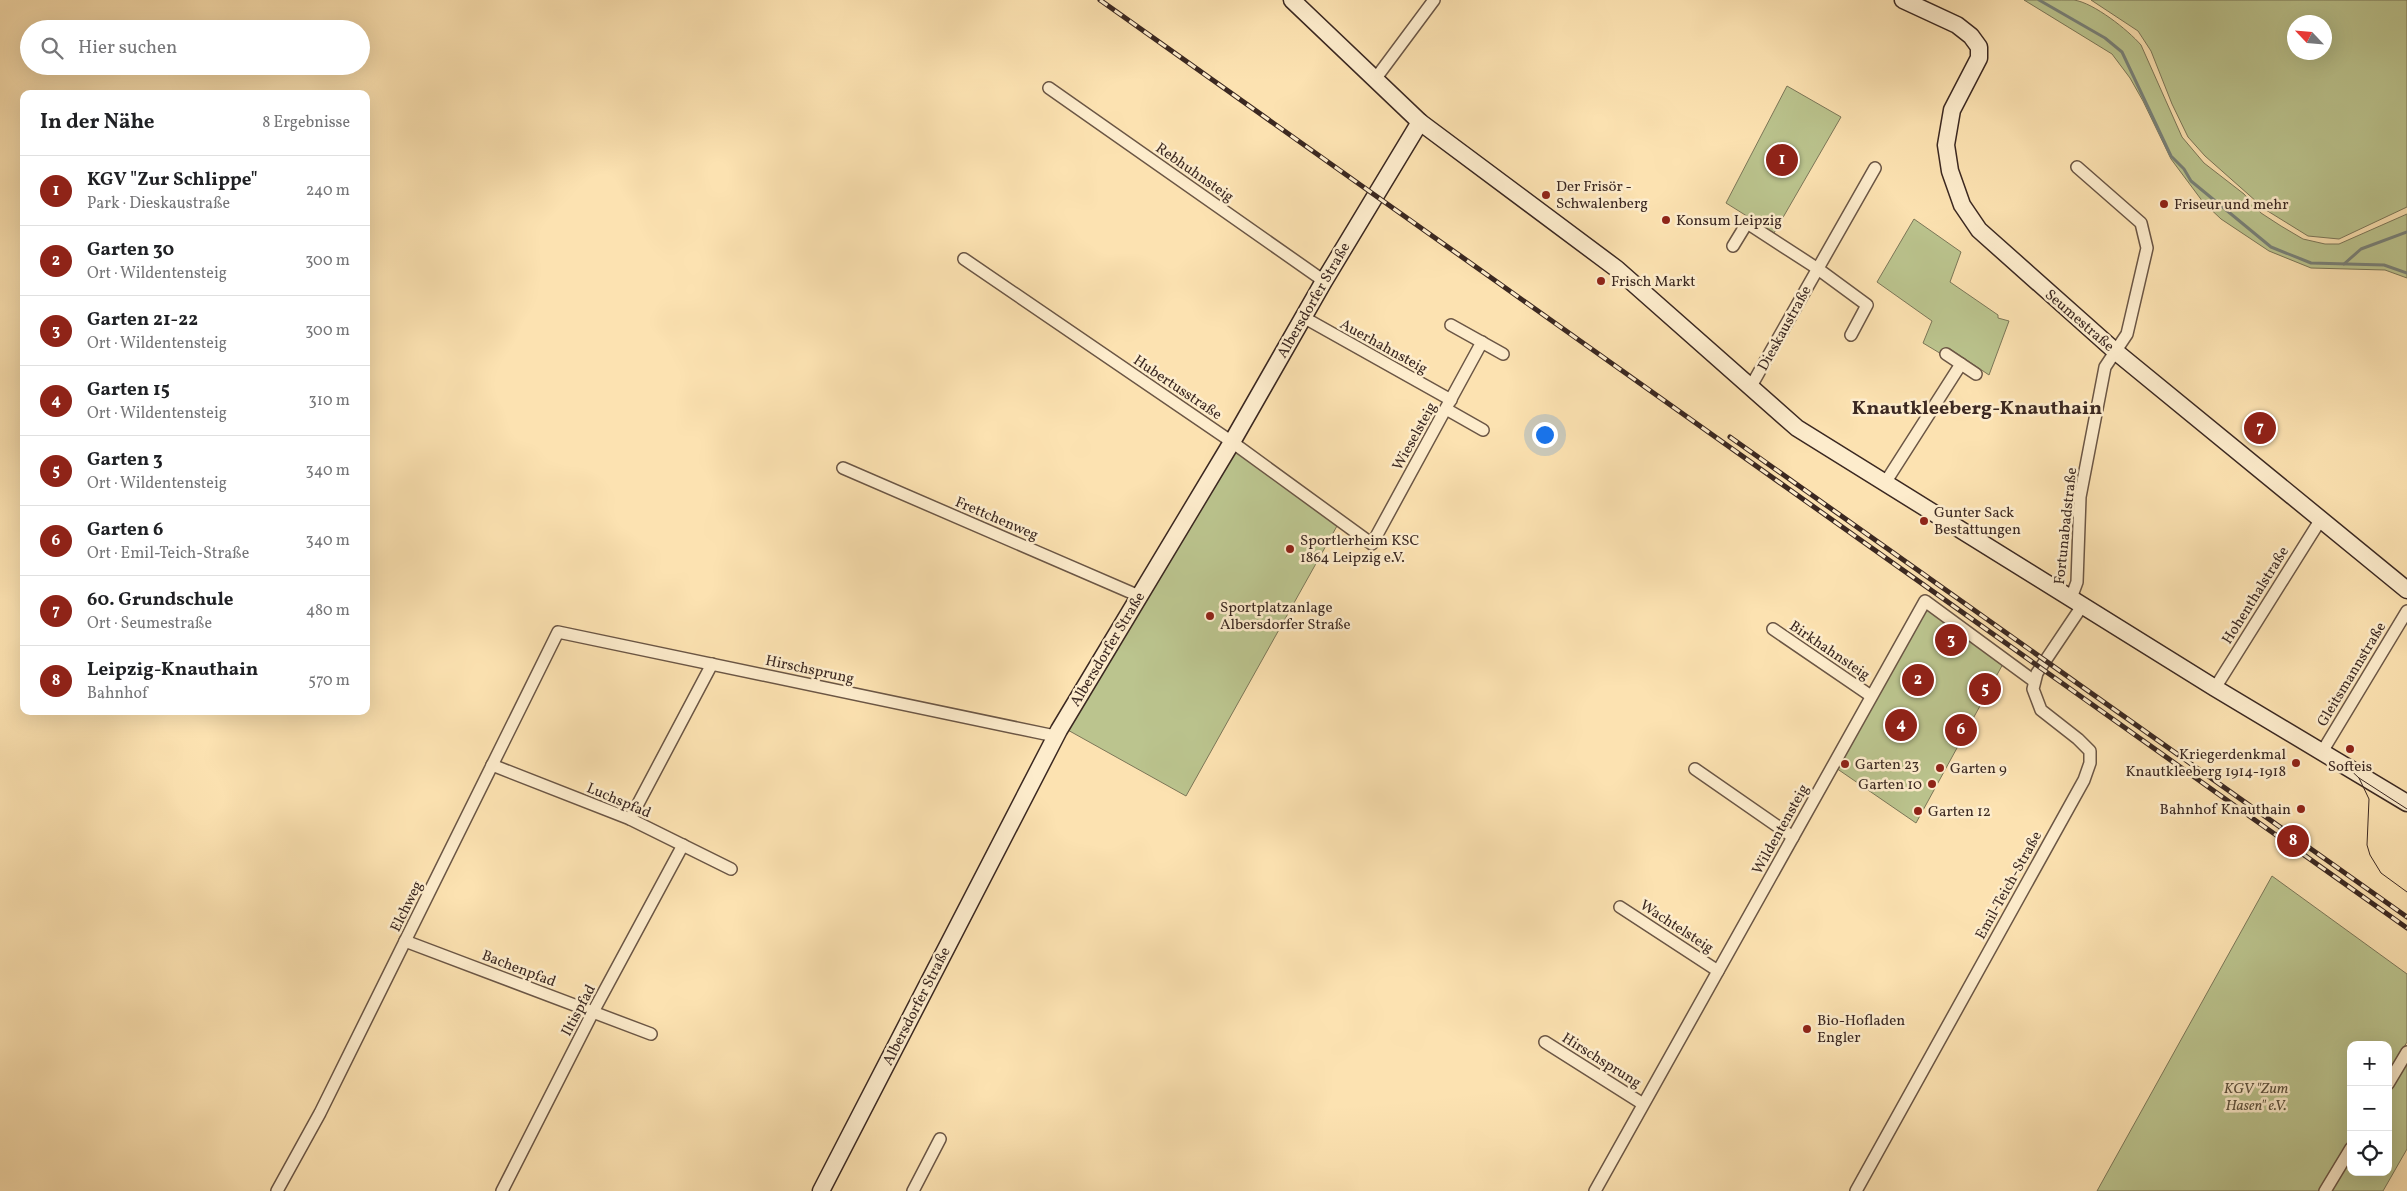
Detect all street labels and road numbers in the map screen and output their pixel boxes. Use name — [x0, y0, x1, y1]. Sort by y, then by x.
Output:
street label: Rebhuhnsteig — [1151, 138, 1238, 208]
street label: Albersdorfer Straße — [1273, 239, 1356, 363]
street label: Dieskaustraße — [1753, 282, 1817, 375]
street label: Seumestraße — [2040, 285, 2118, 357]
street label: Auerhahnsteig — [1336, 315, 1431, 380]
street label: Hubertusstraße — [1129, 351, 1226, 426]
street label: Wieselsteig — [1388, 399, 1443, 475]
street label: Fortunabadstraße — [2050, 467, 2083, 586]
street label: Frettchenweg — [952, 492, 1042, 546]
street label: Hohenthalstraße — [2218, 543, 2295, 649]
street label: Albersdorfer Straße — [1066, 588, 1151, 711]
street label: Birkhahnsteig — [1785, 616, 1874, 686]
street label: Gleitsmannstraße — [2313, 618, 2392, 731]
street label: Hirschsprung — [763, 651, 856, 690]
street label: Luchspfad — [583, 778, 654, 824]
street label: Wildentensteig — [1748, 781, 1815, 879]
street label: Emil-Teich-Straße — [1971, 828, 2048, 944]
street label: Elchweg — [386, 877, 429, 936]
street label: Wachtelsteig — [1635, 896, 1718, 959]
street label: Albersdorfer Straße — [878, 944, 956, 1070]
street label: Bachenpfad — [478, 946, 559, 993]
street label: Iltispfad — [557, 981, 602, 1040]
street label: Hirschsprung — [1557, 1028, 1645, 1094]

